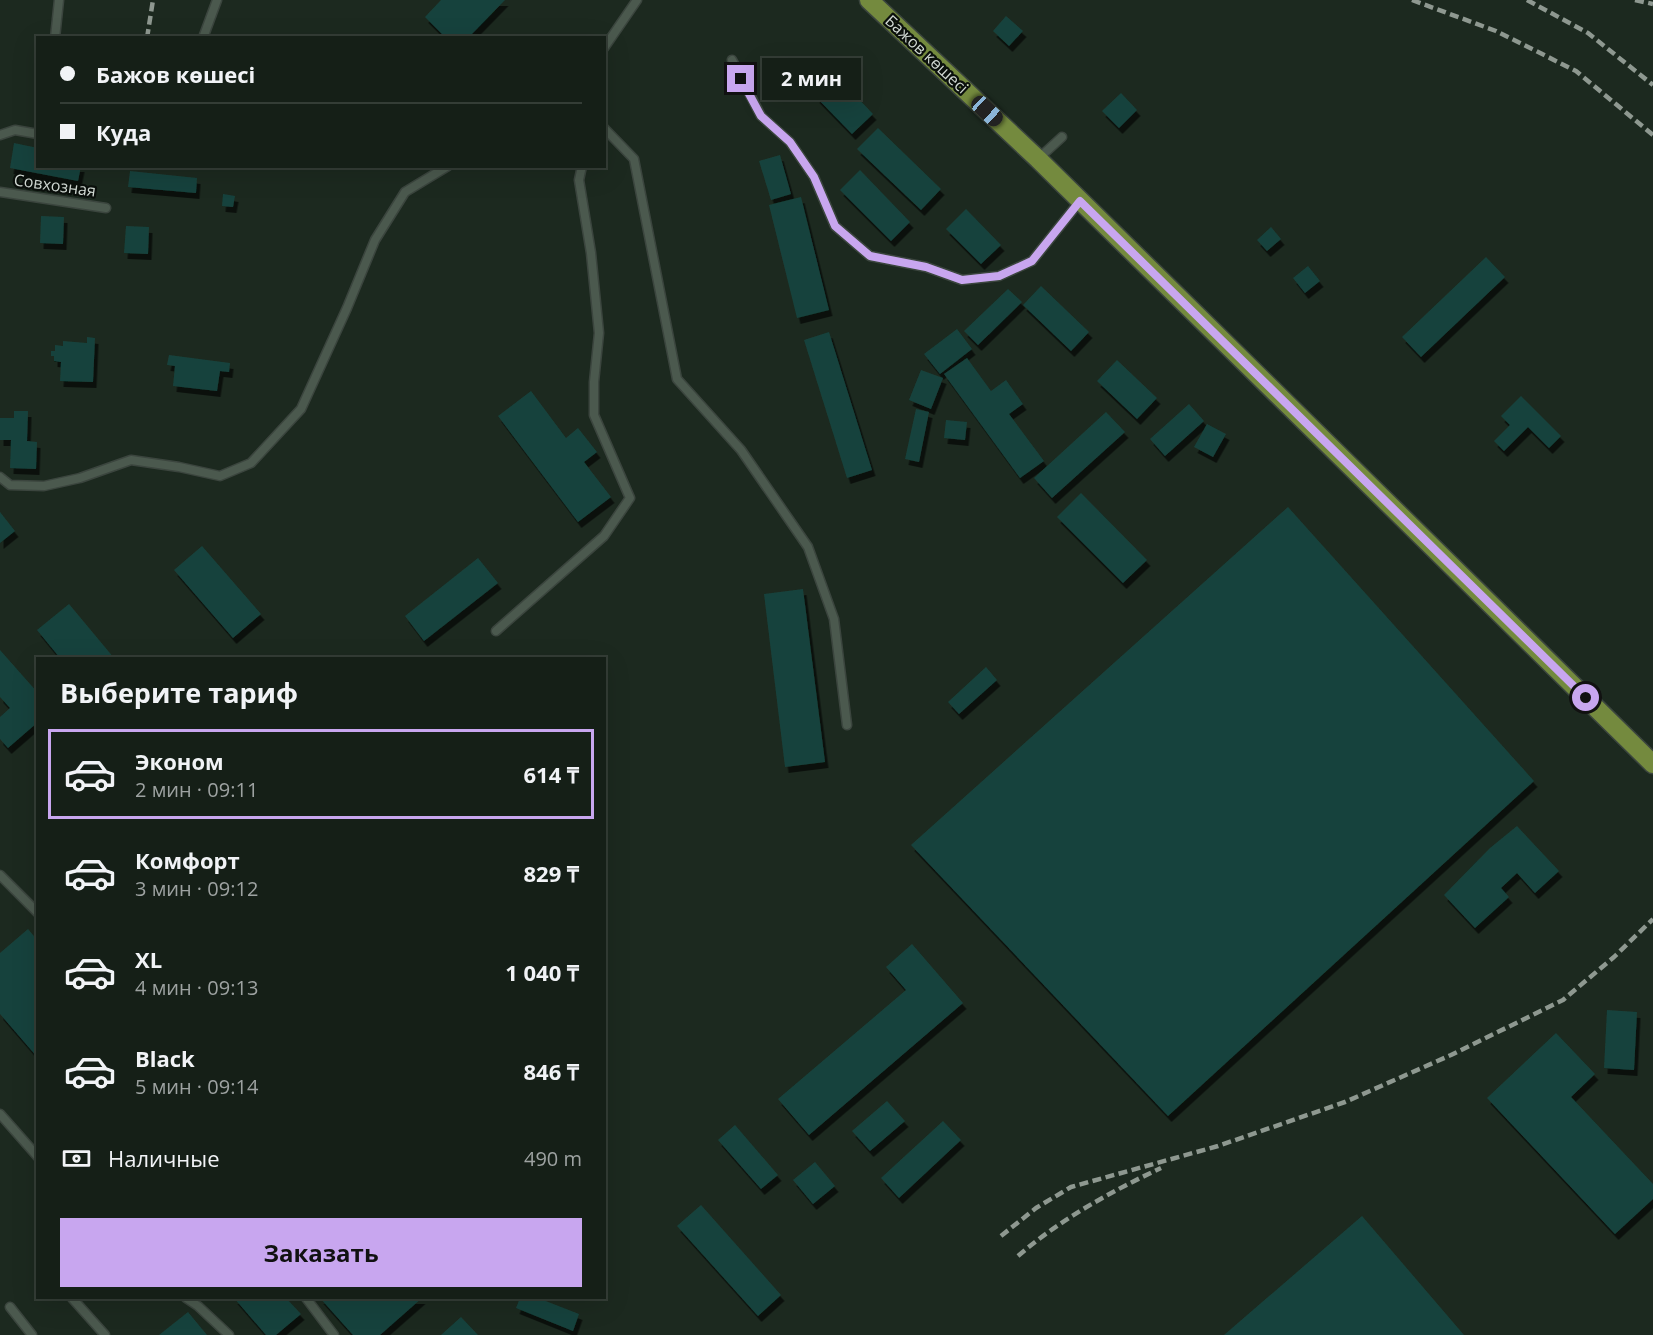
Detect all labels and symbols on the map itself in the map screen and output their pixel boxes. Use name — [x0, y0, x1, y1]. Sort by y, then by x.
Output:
street label: Бажов көшесі — [881, 10, 973, 98]
callout: 2 мин — [762, 58, 861, 100]
route end — [727, 65, 754, 92]
car — [968, 92, 1006, 130]
street label: Совхозная — [13, 168, 97, 202]
route start — [1572, 684, 1599, 711]

